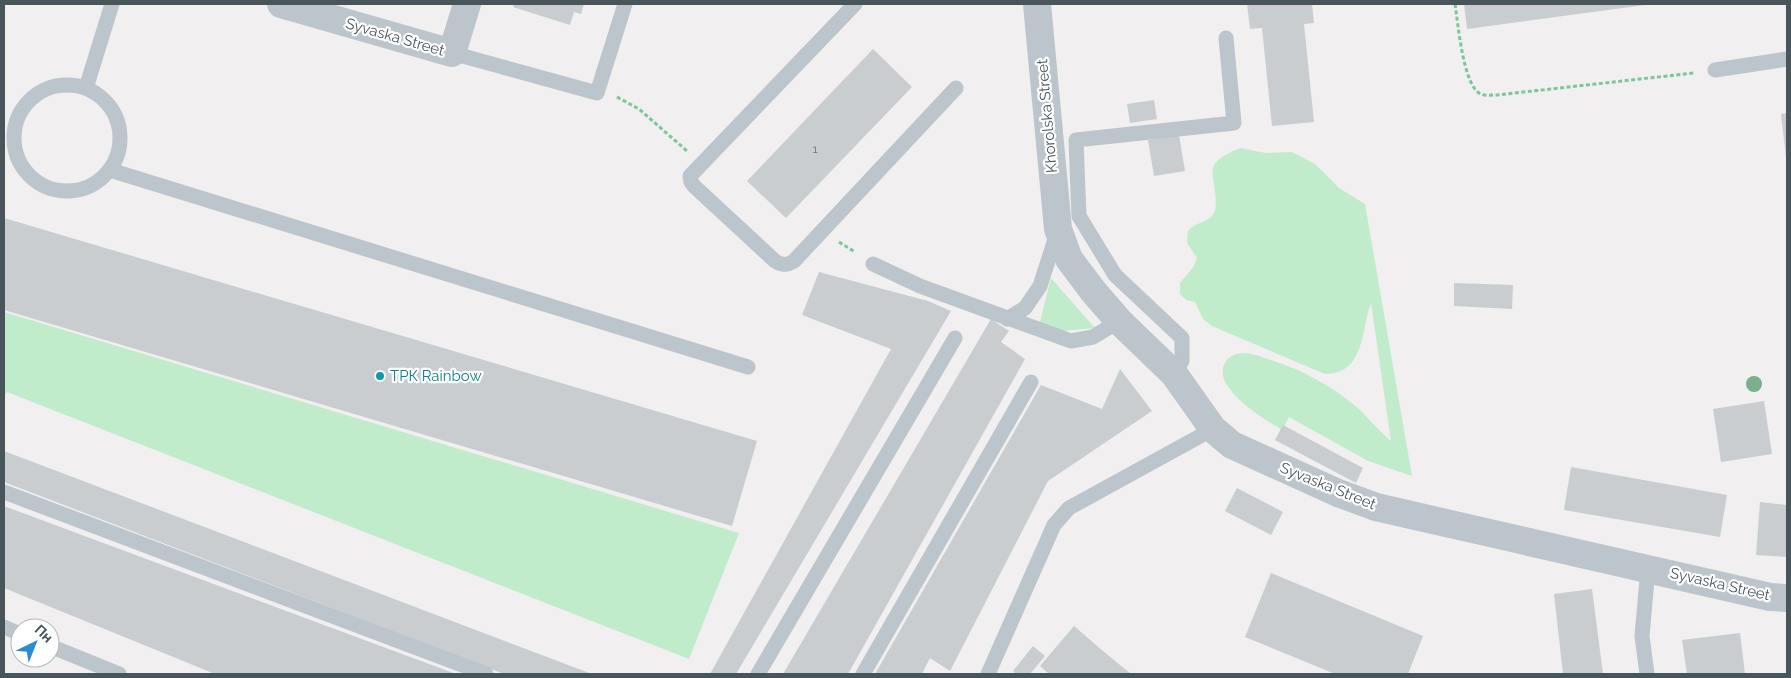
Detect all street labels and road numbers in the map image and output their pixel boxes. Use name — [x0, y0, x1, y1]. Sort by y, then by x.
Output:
street label: Syvaska Street — [344, 14, 446, 60]
street label: Khorolska Street — [1033, 58, 1061, 174]
street label: Syvaska Street — [1277, 459, 1379, 513]
street label: Syvaska Street — [1668, 564, 1772, 604]

